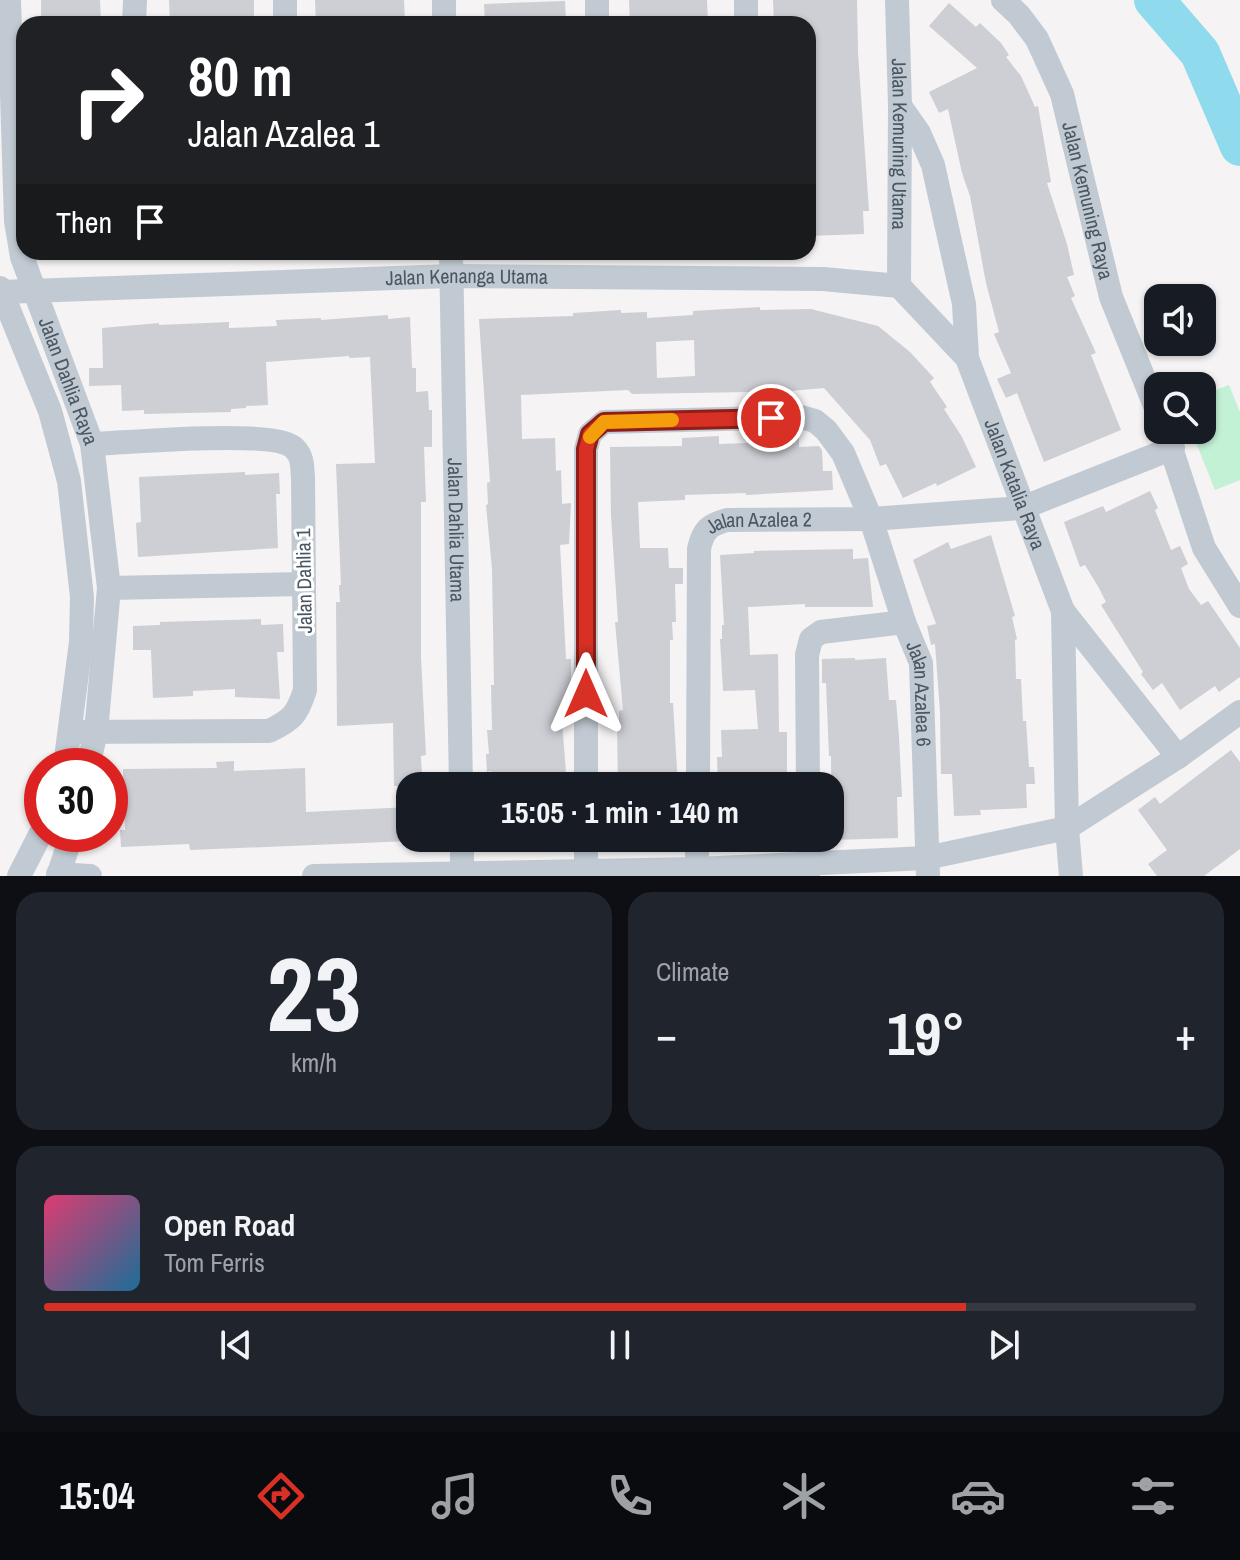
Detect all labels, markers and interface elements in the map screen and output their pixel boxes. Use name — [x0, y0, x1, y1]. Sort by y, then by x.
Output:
text: 80 m — [188, 38, 293, 113]
icon: right — [56, 48, 160, 152]
street label: Jalan Kemuning Utama — [886, 58, 914, 230]
text: Jalan Azalea 1 — [188, 110, 380, 158]
street label: Jalan Kemuning Raya — [1056, 119, 1120, 282]
icon: arrive — [128, 200, 172, 244]
text: Then — [56, 202, 112, 242]
street label: Jalan Kenanga Utama — [385, 262, 548, 291]
map controls — [1144, 284, 1216, 444]
button: sound — [1144, 284, 1216, 356]
street label: Jalan Dahlia Raya — [33, 313, 105, 448]
button: search — [1144, 372, 1216, 444]
pin — [737, 384, 805, 452]
icon: arrive — [749, 396, 793, 440]
street label: Jalan Katalia Raya — [978, 415, 1052, 553]
street label: Jalan Dahlia Utama — [442, 458, 472, 602]
street label: Jalan Azalea 2 — [699, 505, 812, 540]
street label: Jalan Dahlia 1 — [289, 528, 318, 634]
street label: Jalan Azalea 6 — [900, 636, 938, 747]
position arrow — [544, 652, 628, 736]
speed limit sign: 30 — [24, 748, 128, 852]
text: 15:05 · 1 min · 140 m — [501, 792, 739, 832]
text: 23 — [267, 923, 361, 1063]
text: Climate — [656, 954, 729, 989]
text: 19° — [887, 993, 965, 1074]
text: − — [656, 1004, 677, 1064]
text: + — [1175, 1004, 1196, 1064]
text: km/h — [291, 1045, 337, 1080]
text: Open Road — [164, 1205, 295, 1245]
text: Tom Ferris — [164, 1245, 265, 1280]
icon: previous — [214, 1323, 258, 1367]
icon: pause — [598, 1323, 642, 1367]
icon: next — [982, 1323, 1026, 1367]
icon: directions — [253, 1468, 309, 1524]
icon: music — [427, 1468, 483, 1524]
icon: phone — [602, 1468, 658, 1524]
icon: climate — [776, 1468, 832, 1524]
icon: car — [950, 1468, 1006, 1524]
icon: filters — [1125, 1468, 1181, 1524]
text: 15:04 — [59, 1472, 135, 1520]

